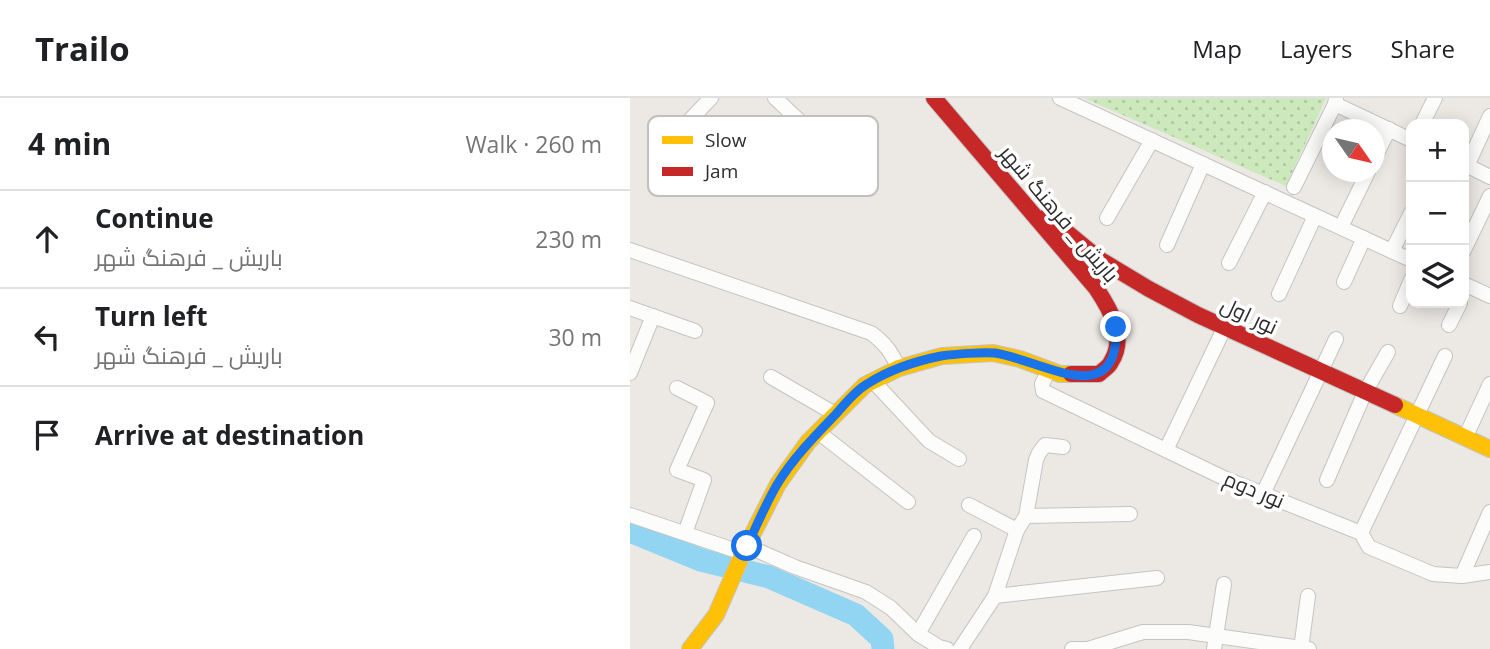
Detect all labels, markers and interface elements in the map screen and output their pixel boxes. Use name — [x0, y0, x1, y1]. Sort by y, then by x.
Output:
text: Trailo — [35, 26, 130, 71]
text: Map — [1192, 32, 1242, 65]
text: Layers — [1280, 32, 1353, 65]
text: Share — [1391, 32, 1455, 65]
legend — [648, 116, 878, 196]
north arrow — [1322, 119, 1385, 182]
map controls — [1406, 119, 1469, 308]
button: + — [1406, 119, 1469, 182]
text: 4 min — [28, 123, 111, 164]
text: Slow — [705, 127, 747, 153]
text: Walk · 260 m — [465, 128, 602, 160]
street label: باریش _ فرهنگ شهر — [993, 138, 1126, 288]
text: Jam — [703, 158, 738, 184]
button: − — [1406, 182, 1469, 245]
text: Continue — [95, 200, 214, 236]
icon: ahead — [28, 220, 66, 258]
text: 230 m — [535, 223, 602, 255]
text: باریش _ فرهنگ شهر — [95, 241, 283, 273]
button: layers — [1406, 245, 1469, 308]
street label: نور اول — [1216, 290, 1282, 340]
text: Turn left — [95, 298, 207, 334]
route end — [1100, 311, 1131, 342]
icon: left — [28, 318, 66, 356]
text: 30 m — [548, 321, 602, 353]
text: باریش _ فرهنگ شهر — [95, 339, 283, 371]
icon: arrive — [28, 416, 66, 454]
text: Arrive at destination — [95, 417, 364, 453]
street label: نور دوم — [1219, 464, 1289, 515]
route start — [731, 530, 762, 561]

